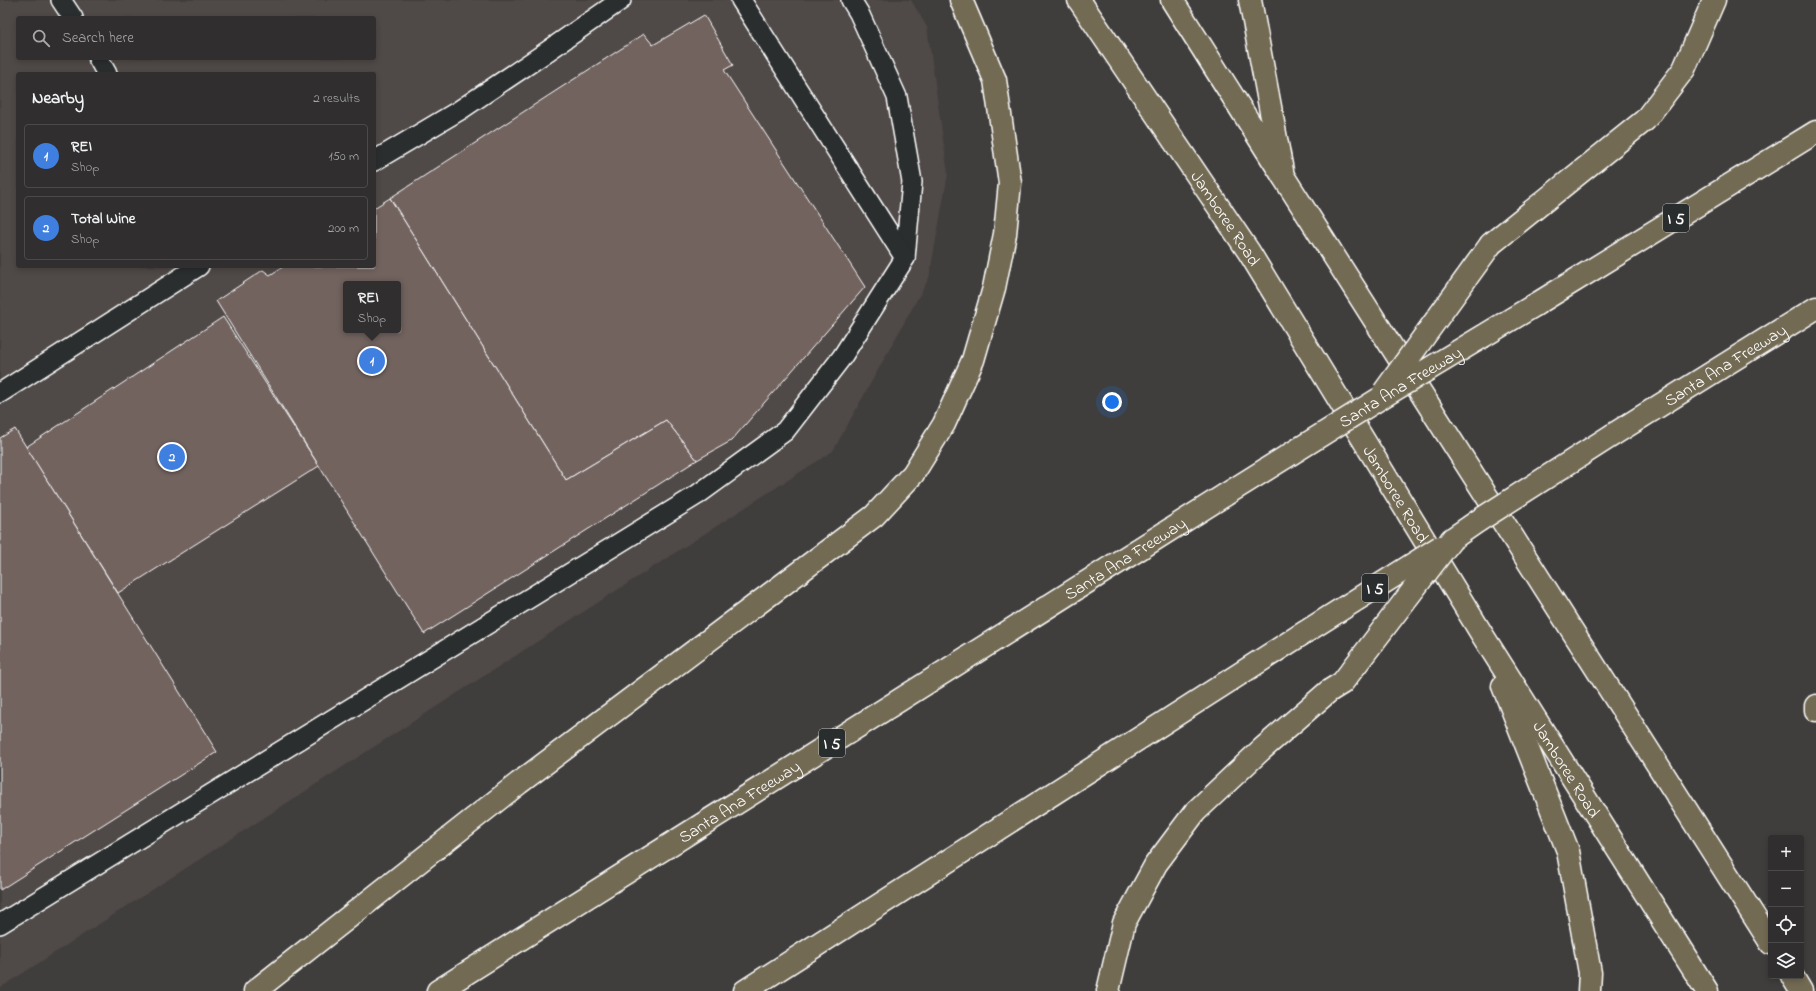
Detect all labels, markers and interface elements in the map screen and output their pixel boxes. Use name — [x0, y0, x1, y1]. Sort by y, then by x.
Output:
search box — [16, 16, 376, 60]
icon: search — [30, 27, 52, 49]
text: Search here — [62, 27, 134, 49]
text: Nearby — [32, 86, 84, 111]
text: 2 results — [313, 89, 360, 108]
text: REI — [71, 136, 92, 158]
text: 1 — [44, 147, 48, 166]
text: 150 m — [328, 147, 359, 166]
text: Shop — [71, 158, 99, 177]
street label: Jamboree Road — [1184, 166, 1266, 272]
road number: I 5 — [1663, 204, 1689, 232]
text: Total Wine — [71, 208, 135, 230]
text: 2 — [43, 219, 49, 238]
text: 200 m — [328, 219, 359, 238]
text: Shop — [71, 230, 99, 249]
popup — [343, 281, 401, 333]
text: REI — [358, 287, 379, 309]
text: Shop — [358, 309, 386, 328]
street label: Santa Ana Freeway — [1660, 318, 1792, 414]
street label: Santa Ana Freeway — [1335, 341, 1468, 435]
pin: 1 — [359, 346, 385, 376]
your location — [1102, 392, 1122, 412]
street label: Jamboree Road — [1356, 441, 1435, 548]
pin: 2 — [159, 442, 185, 472]
street label: Santa Ana Freeway — [1060, 511, 1192, 607]
road number: I 5 — [1362, 574, 1388, 602]
street label: Jamboree Road — [1526, 717, 1606, 824]
road number: I 5 — [819, 729, 845, 757]
street label: Santa Ana Freeway — [674, 755, 806, 850]
map controls — [1768, 835, 1804, 979]
button: + — [1768, 835, 1804, 871]
button: − — [1768, 871, 1804, 907]
button: locate — [1768, 907, 1804, 943]
button: layers — [1768, 943, 1804, 979]

